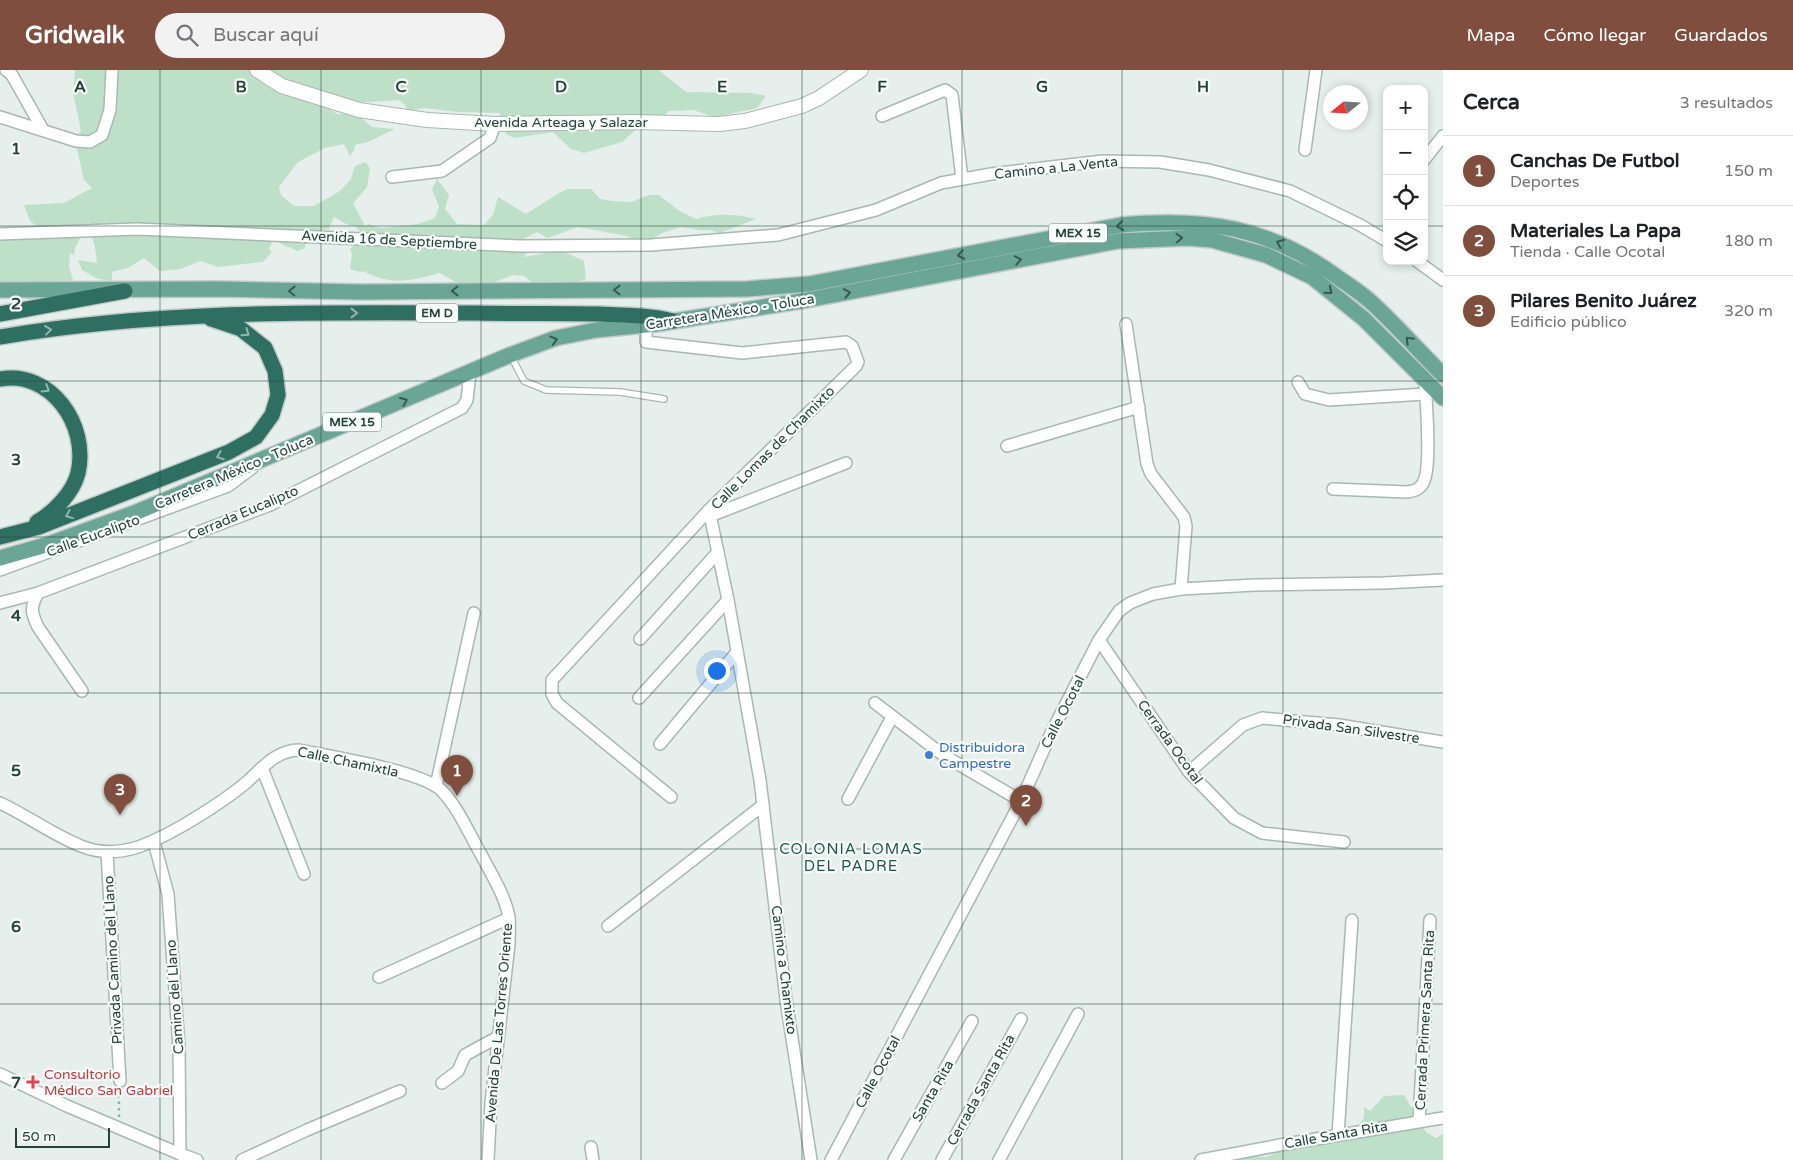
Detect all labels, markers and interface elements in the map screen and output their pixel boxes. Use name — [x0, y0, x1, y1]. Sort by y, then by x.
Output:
search box — [155, 13, 505, 58]
text: Gridwalk — [25, 21, 125, 50]
icon: search — [173, 21, 201, 49]
text: Buscar aquí — [213, 24, 319, 46]
text: Mapa — [1466, 24, 1515, 46]
text: Cómo llegar — [1543, 24, 1646, 46]
text: Guardados — [1674, 24, 1768, 46]
text: A — [74, 77, 86, 97]
text: B — [235, 77, 247, 97]
text: C — [395, 77, 407, 97]
text: D — [555, 77, 567, 97]
text: E — [717, 77, 727, 97]
text: F — [877, 77, 887, 97]
text: G — [1036, 77, 1048, 97]
text: H — [1197, 77, 1209, 97]
north arrow — [1323, 85, 1368, 130]
map controls — [1383, 85, 1428, 265]
button: + — [1383, 85, 1428, 130]
text: Cerca — [1463, 90, 1520, 115]
text: 3 resultados — [1680, 93, 1773, 113]
street label: Avenida Arteaga y Salazar — [474, 114, 649, 131]
button: − — [1383, 130, 1428, 175]
text: 1 — [11, 139, 21, 159]
text: Canchas De Futbol — [1510, 150, 1679, 172]
street label: Camino a La Venta — [993, 153, 1119, 183]
text: 1 — [1474, 161, 1484, 181]
text: 150 m — [1724, 161, 1773, 181]
text: Deportes — [1510, 172, 1579, 192]
button: locate — [1383, 175, 1428, 220]
one-way arrow — [1116, 220, 1125, 230]
button: layers — [1383, 220, 1428, 265]
text: Materiales La Papa — [1510, 220, 1681, 242]
road number: MEX 15 — [1049, 224, 1107, 242]
street label: Avenida 16 de Septiembre — [301, 227, 477, 253]
text: 2 — [1474, 231, 1484, 251]
text: 180 m — [1724, 231, 1773, 251]
one-way arrow — [1175, 233, 1183, 243]
one-way arrow — [1276, 239, 1285, 250]
text: Tienda · Calle Ocotal — [1510, 242, 1665, 262]
one-way arrow — [956, 250, 965, 260]
one-way arrow — [1014, 255, 1022, 266]
one-way arrow — [613, 285, 620, 295]
one-way arrow — [1323, 285, 1332, 293]
one-way arrow — [288, 286, 296, 296]
one-way arrow — [450, 286, 458, 296]
one-way arrow — [842, 289, 851, 299]
street label: Carretera México - Toluca — [644, 290, 816, 334]
text: Pilares Benito Juárez — [1510, 290, 1697, 312]
text: 2 — [11, 294, 21, 314]
text: 3 — [1474, 301, 1484, 321]
text: 320 m — [1724, 301, 1773, 321]
road number: EM D — [416, 304, 458, 322]
one-way arrow — [351, 308, 359, 318]
text: Edificio público — [1510, 312, 1627, 332]
one-way arrow — [44, 325, 52, 336]
one-way arrow — [240, 327, 250, 336]
one-way arrow — [550, 335, 558, 345]
one-way arrow — [1405, 337, 1414, 346]
one-way arrow — [40, 383, 49, 392]
street label: Calle Lomas de Chamixto — [708, 383, 838, 513]
one-way arrow — [399, 396, 408, 407]
road number: MEX 15 — [323, 412, 381, 432]
street label: Carretera México - Toluca — [152, 431, 316, 513]
one-way arrow — [216, 449, 225, 460]
text: 3 — [11, 450, 21, 470]
street label: Cerrada Eucalipto — [185, 482, 301, 544]
one-way arrow — [65, 509, 74, 519]
street label: Calle Eucalipto — [44, 511, 142, 561]
text: 4 — [11, 606, 21, 626]
your location — [704, 658, 730, 684]
street label: Calle Ocotal — [1037, 673, 1089, 751]
street label: Cerrada Ocotal — [1134, 697, 1206, 787]
street label: Privada San Silvestre — [1281, 711, 1421, 747]
place label: Distribuidora Campestre — [939, 739, 1025, 772]
street label: Calle Chamixtla — [296, 743, 400, 781]
marker: Distribuidora Campestre — [923, 749, 935, 761]
pin: 1 — [441, 755, 473, 796]
text: 5 — [11, 761, 21, 781]
pin: 3 — [104, 774, 136, 815]
pin: 2 — [1010, 785, 1042, 826]
district label: COLONIA LOMAS DEL PADRE — [779, 840, 923, 875]
street label: Privada Camino del Llano — [100, 875, 126, 1045]
street label: Camino a Chamixto — [768, 904, 800, 1036]
text: 6 — [11, 917, 21, 937]
street label: Avenida De Las Torres Oriente — [482, 923, 516, 1123]
street label: Cerrada Primera Santa Rita — [1412, 929, 1438, 1111]
street label: Camino del Llano — [163, 939, 187, 1055]
street label: Cerrada Santa Rita — [943, 1031, 1019, 1149]
street label: Calle Ocotal — [852, 1033, 904, 1111]
street label: Santa Rita — [909, 1057, 957, 1125]
place label: Consultorio Médico San Gabriel — [44, 1066, 173, 1099]
text: 7 — [11, 1073, 21, 1093]
marker: Consultorio Médico San Gabriel — [26, 1075, 40, 1089]
street label: Calle Santa Rita — [1283, 1118, 1389, 1152]
scale bar — [15, 1125, 110, 1148]
text: 50 m — [22, 1128, 56, 1145]

